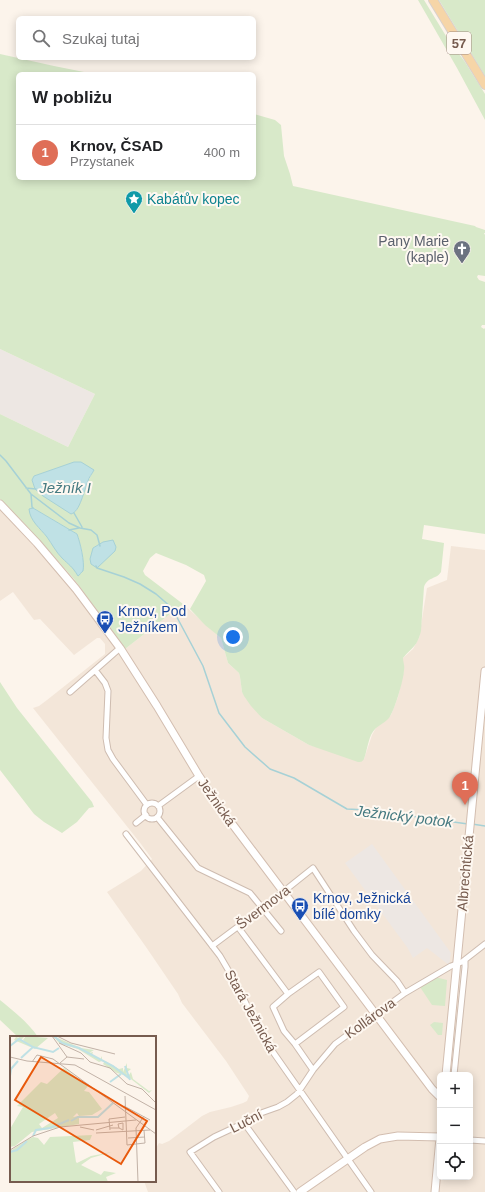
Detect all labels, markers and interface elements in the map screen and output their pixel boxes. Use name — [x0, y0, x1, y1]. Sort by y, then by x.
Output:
search box — [16, 16, 256, 60]
icon: search — [30, 27, 52, 49]
text: Szukaj tutaj — [62, 30, 140, 47]
road number: 57 — [447, 32, 471, 54]
text: W pobliżu — [32, 88, 112, 107]
text: Krnov, ČSAD — [70, 137, 163, 154]
text: 1 — [41, 145, 49, 160]
text: 400 m — [204, 145, 240, 160]
text: Przystanek — [70, 154, 134, 169]
place icon: Kabátův kopec — [124, 189, 144, 214]
place label: Kabátův kopec — [147, 191, 240, 207]
place label: Pany Marie (kaple) — [378, 233, 449, 265]
church icon: Pany Marie (kaple) — [452, 239, 472, 264]
water label: Ježník I — [38, 479, 91, 496]
place label: Krnov, Pod Ježníkem — [118, 603, 186, 635]
bus stop icon: Krnov, Pod Ježníkem — [95, 609, 115, 634]
your location — [223, 627, 243, 647]
pin: 1 — [452, 772, 478, 805]
street label: Ježnická — [195, 775, 239, 829]
water label: Ježnický potok — [353, 801, 455, 831]
street label: Albrechtická — [454, 834, 476, 912]
street label: Švermova — [233, 882, 293, 932]
place label: Krnov, Ježnická bílé domky — [313, 890, 411, 922]
bus stop icon: Krnov, Ježnická bílé domky — [290, 896, 310, 921]
street label: Stará Ježnická — [222, 967, 280, 1055]
street label: Kollárova — [342, 994, 398, 1042]
inset map — [10, 1036, 156, 1182]
map controls — [437, 1072, 473, 1180]
button: + — [437, 1072, 473, 1108]
street label: Luční — [227, 1106, 265, 1136]
button: − — [437, 1108, 473, 1144]
button: locate — [437, 1144, 473, 1180]

